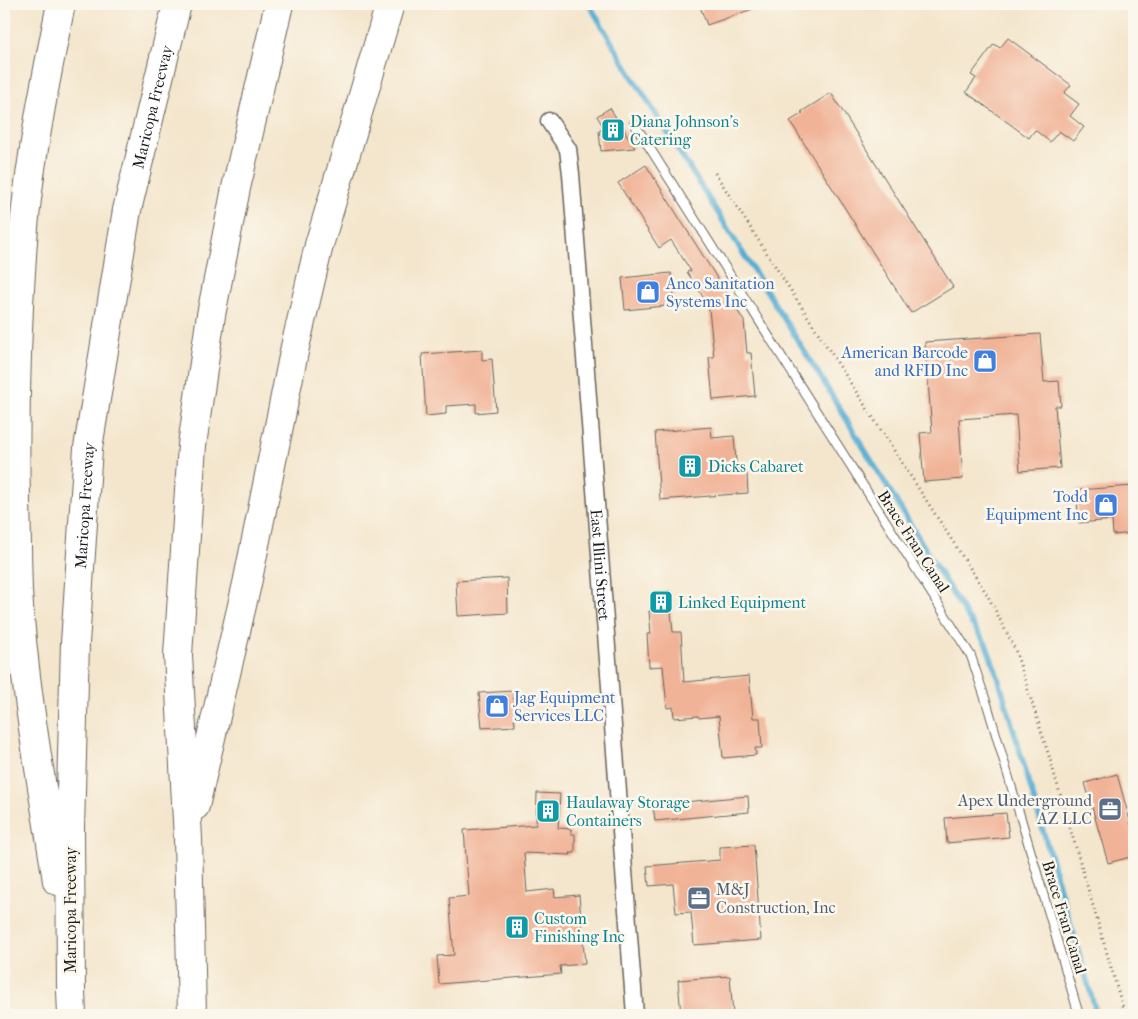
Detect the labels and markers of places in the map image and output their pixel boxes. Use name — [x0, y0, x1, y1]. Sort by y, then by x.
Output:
place label: Diana Johnson's Catering — [630, 112, 739, 149]
building icon: Diana Johnson's Catering — [600, 117, 626, 143]
place label: Anco Sanitation Systems Inc — [665, 274, 775, 311]
shop icon: Anco Sanitation Systems Inc — [635, 279, 661, 305]
place label: American Barcode and RFID Inc — [841, 343, 968, 380]
shop icon: American Barcode and RFID Inc — [972, 348, 998, 374]
building icon: Dicks Cabaret — [677, 453, 703, 479]
place label: Dicks Cabaret — [708, 457, 804, 476]
place label: Todd Equipment Inc — [986, 487, 1088, 524]
shop icon: Todd Equipment Inc — [1093, 492, 1119, 518]
building icon: Linked Equipment — [648, 589, 674, 615]
place label: Linked Equipment — [678, 593, 806, 612]
place label: Jag Equipment Services LLC — [512, 688, 616, 725]
shop icon: Jag Equipment Services LLC — [484, 693, 510, 719]
place label: Apex Underground AZ LLC — [957, 791, 1092, 828]
place label: Haulaway Storage Containers — [566, 793, 690, 830]
office icon: Apex Underground AZ LLC — [1097, 796, 1123, 822]
building icon: Haulaway Storage Containers — [535, 798, 561, 824]
place label: M&J Construction, Inc — [716, 880, 835, 917]
office icon: M&J Construction, Inc — [686, 885, 712, 911]
place label: Custom Finishing Inc — [534, 909, 625, 946]
building icon: Custom Finishing Inc — [504, 914, 530, 940]

